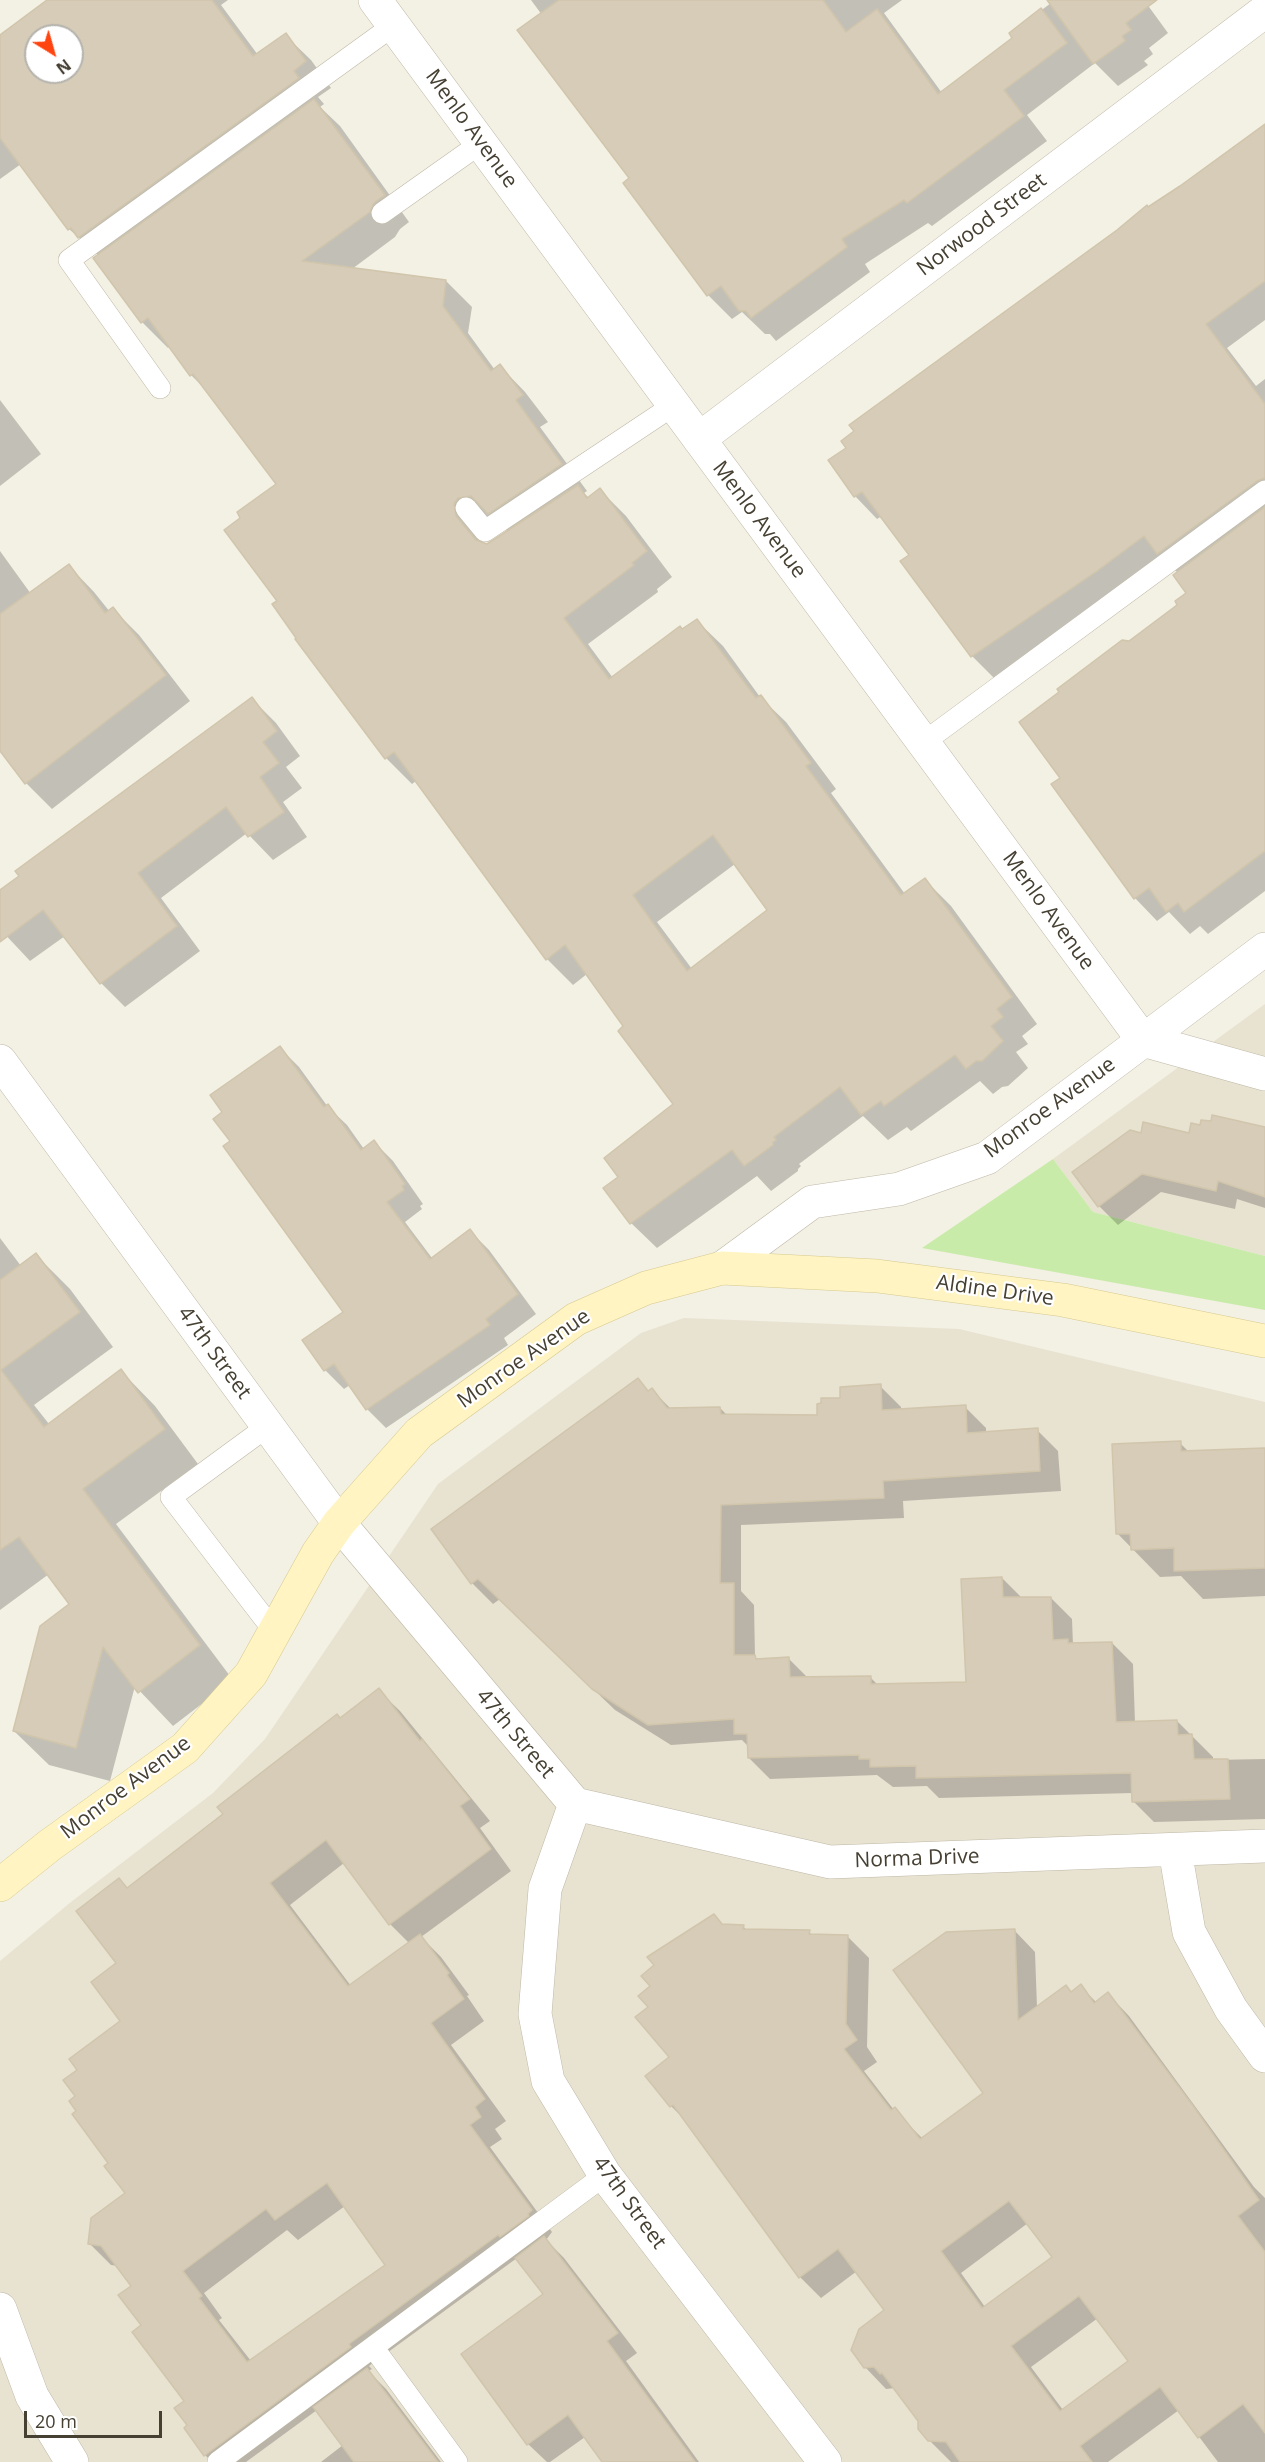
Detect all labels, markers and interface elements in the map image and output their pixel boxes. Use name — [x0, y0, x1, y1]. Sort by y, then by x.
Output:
north arrow — [24, 24, 84, 84]
text: N — [52, 54, 75, 79]
street label: Menlo Avenue — [420, 65, 522, 193]
street label: Norwood Street — [912, 168, 1052, 282]
street label: Menlo Avenue — [707, 456, 811, 584]
street label: Menlo Avenue — [997, 847, 1099, 975]
street label: Monroe Avenue — [980, 1052, 1120, 1164]
street label: Aldine Drive — [935, 1270, 1055, 1312]
street label: 47th Street — [172, 1302, 256, 1404]
street label: Monroe Avenue — [453, 1304, 595, 1414]
street label: 47th Street — [470, 1684, 560, 1784]
street label: Monroe Avenue — [56, 1731, 196, 1845]
street label: Norma Drive — [854, 1844, 980, 1874]
street label: 47th Street — [587, 2152, 671, 2254]
scale bar — [27, 2399, 165, 2437]
text: 20 m — [35, 2409, 77, 2433]

